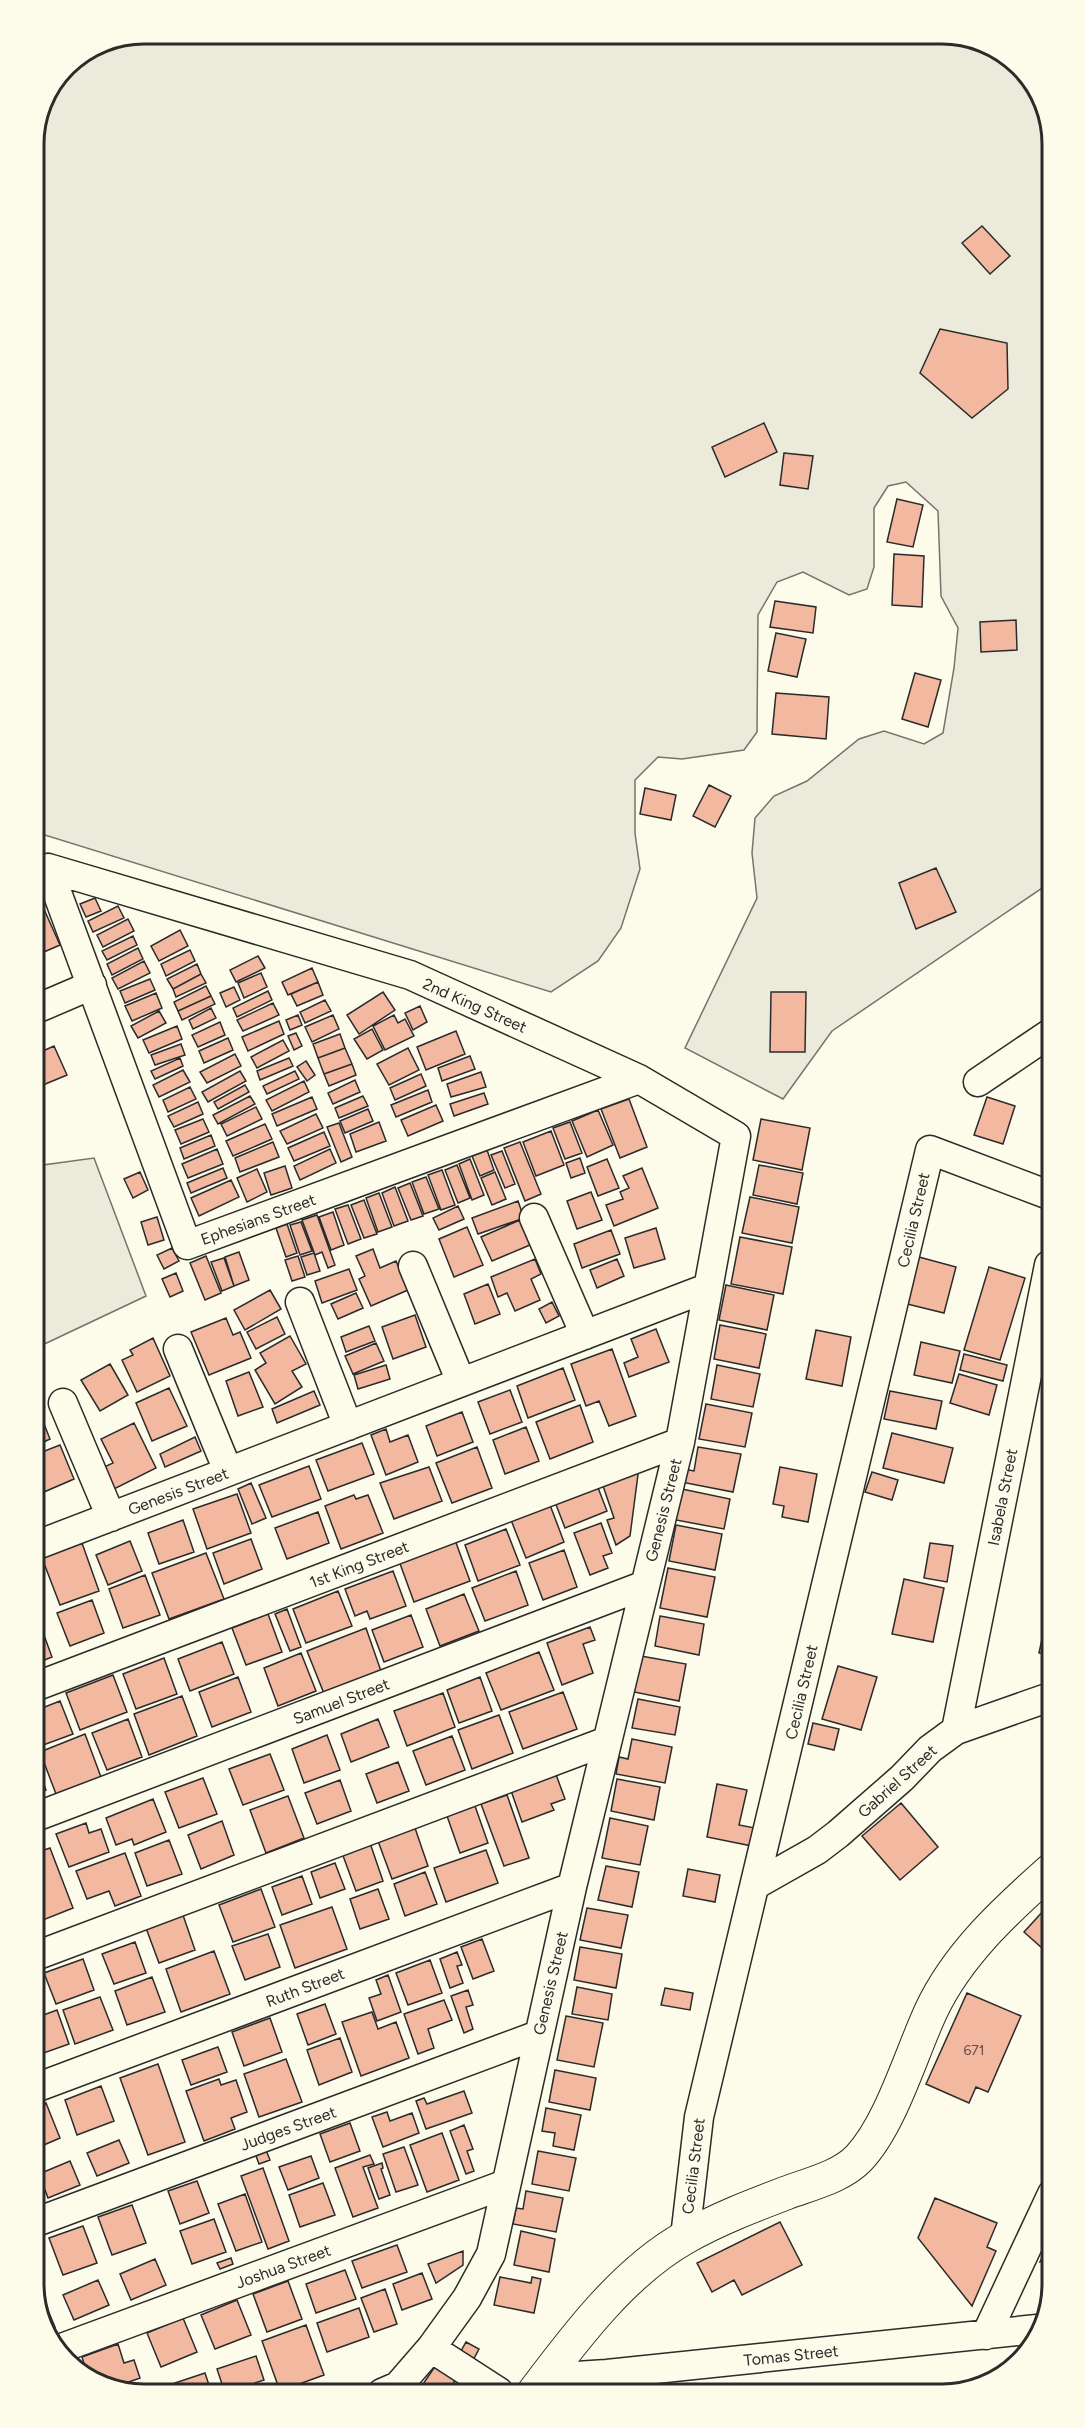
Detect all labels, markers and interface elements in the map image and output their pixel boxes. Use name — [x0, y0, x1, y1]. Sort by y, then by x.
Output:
street label: 2nd King Street — [420, 974, 530, 1037]
street label: Cecilia Street — [893, 1171, 934, 1269]
street label: Ephesians Street — [198, 1190, 318, 1249]
street label: Isabela Street — [984, 1447, 1021, 1547]
street label: Genesis Street — [641, 1456, 686, 1564]
street label: Genesis Street — [125, 1464, 231, 1519]
street label: 1st King Street — [307, 1537, 411, 1592]
street label: Cecilia Street — [781, 1643, 822, 1741]
street label: Samuel Street — [290, 1674, 392, 1729]
street label: Gabriel Street — [854, 1741, 941, 1822]
street label: Genesis Street — [529, 1929, 572, 2037]
street label: Ruth Street — [263, 1964, 347, 2011]
house number: 671 — [963, 2042, 985, 2059]
street label: Judges Street — [238, 2102, 339, 2155]
street label: Cecilia Street — [678, 2117, 709, 2215]
street label: Joshua Street — [233, 2240, 333, 2292]
street label: Tomas Street — [743, 2341, 839, 2370]

